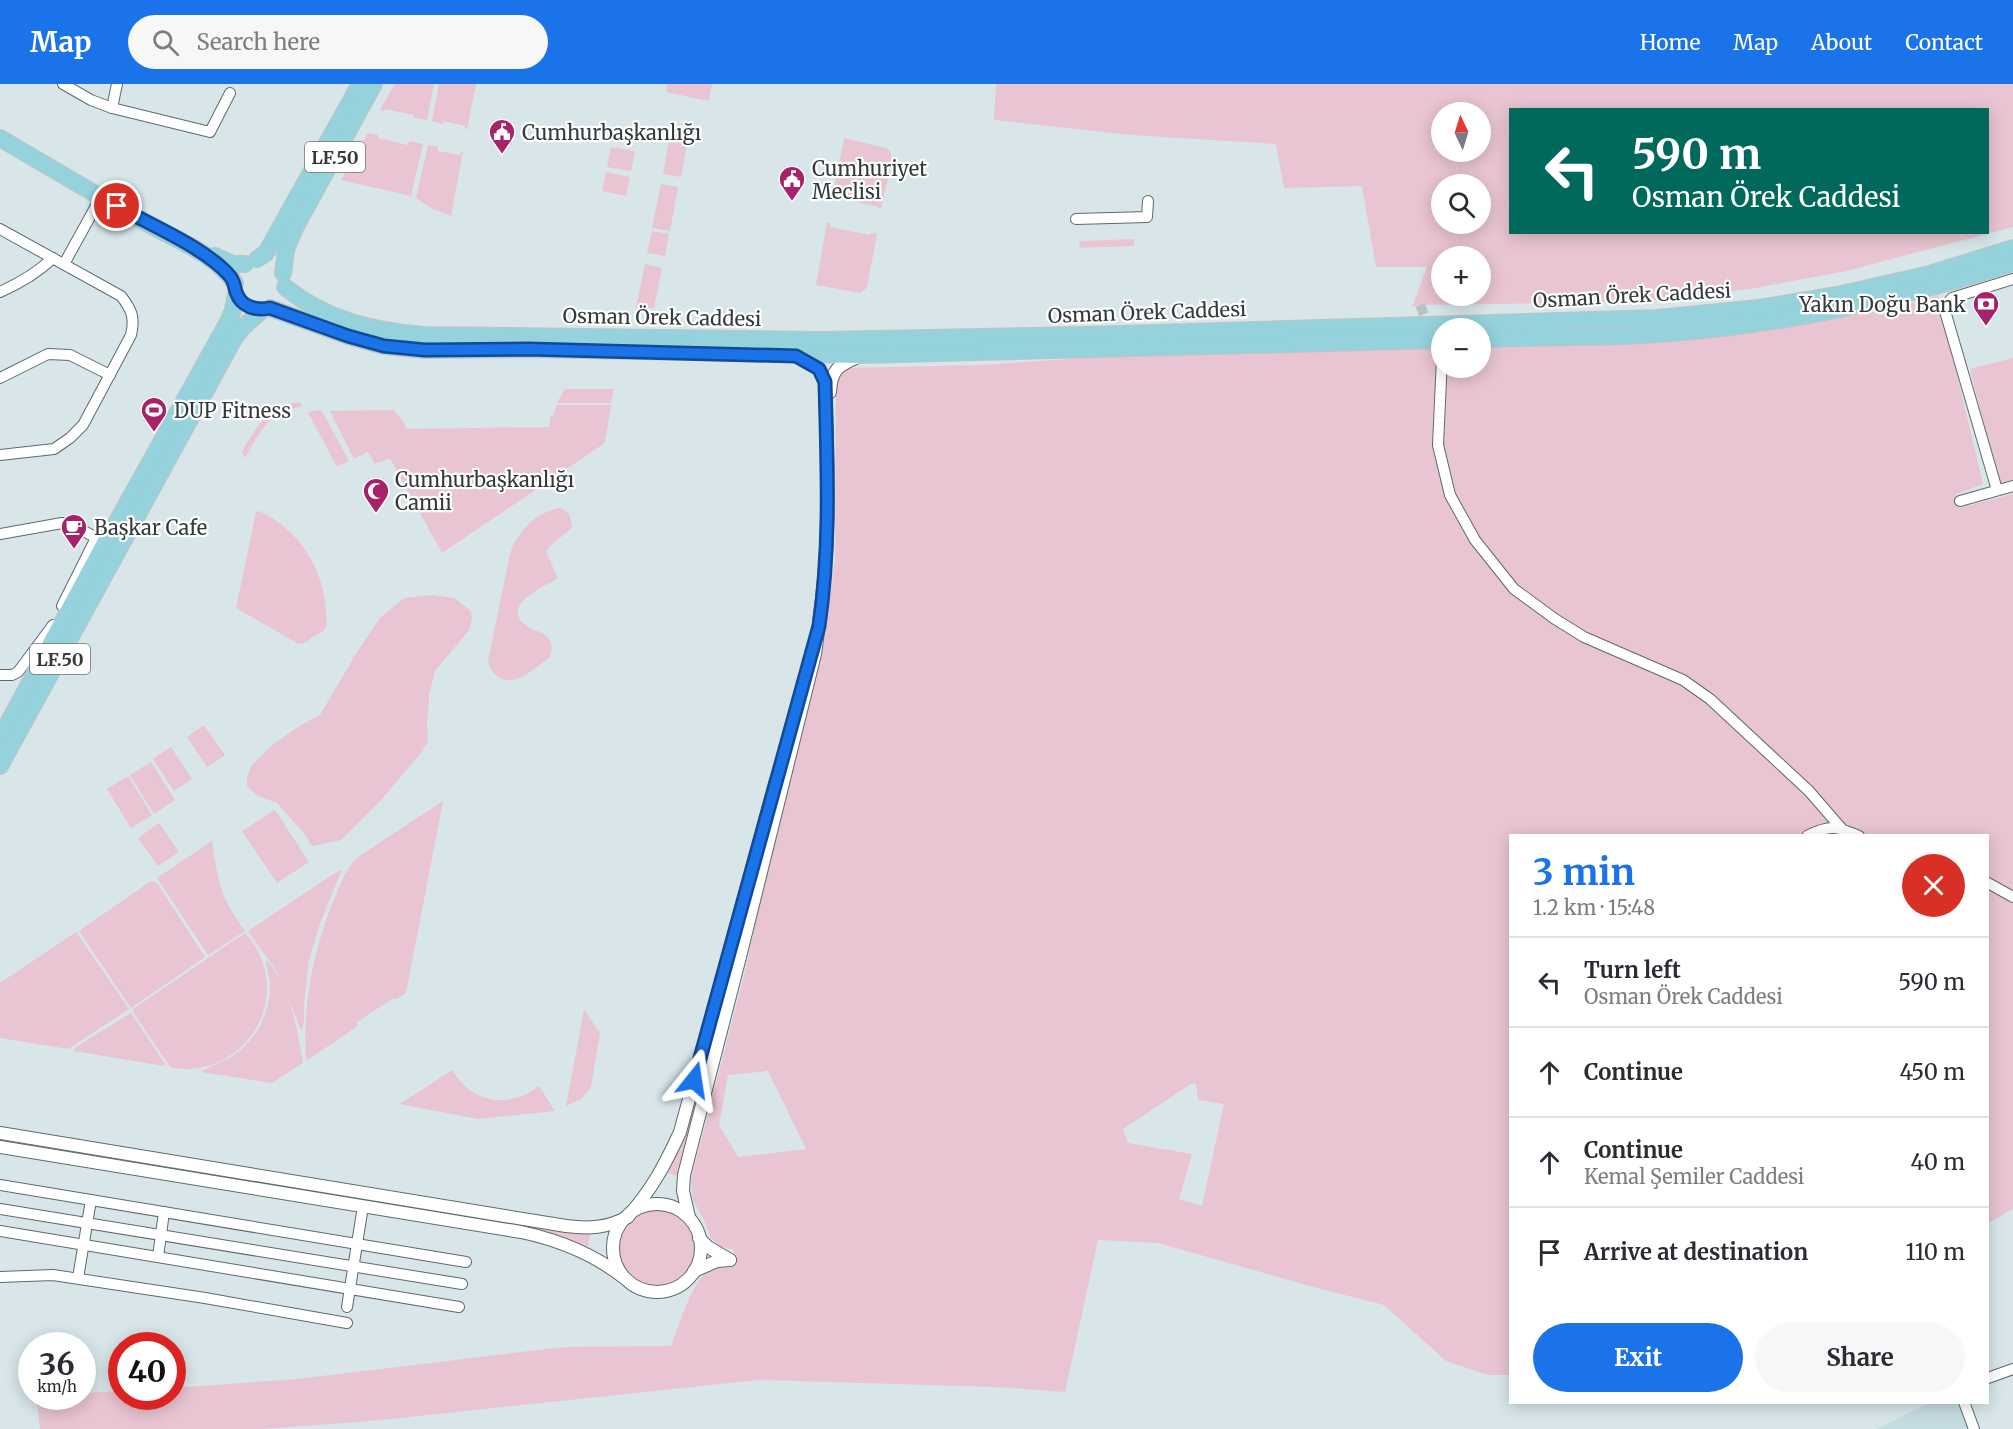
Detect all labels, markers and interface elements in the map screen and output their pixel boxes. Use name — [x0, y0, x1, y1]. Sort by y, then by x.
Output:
search box — [128, 15, 548, 69]
text: Map — [30, 24, 92, 60]
icon: search — [149, 26, 182, 59]
text: Search here — [197, 28, 320, 56]
text: Home — [1640, 29, 1700, 56]
text: Map — [1733, 29, 1778, 56]
text: About — [1811, 29, 1872, 56]
text: Contact — [1905, 29, 1983, 56]
north arrow — [1431, 102, 1491, 162]
map controls — [1431, 102, 1491, 378]
public building icon: Cumhurbaşkanlığı — [487, 117, 517, 155]
place label: Cumhurbaşkanlığı — [522, 120, 701, 145]
text: 590 m — [1632, 128, 1761, 180]
icon: left — [1533, 132, 1611, 210]
road number: LF.50 — [305, 142, 365, 172]
place label: Cumhuriyet Meclisi — [812, 156, 927, 204]
public building icon: Cumhuriyet Meclisi — [777, 164, 807, 202]
button: search — [1431, 174, 1491, 234]
pin — [91, 180, 142, 231]
text: Osman Örek Caddesi — [1632, 180, 1900, 214]
icon: arrive — [100, 189, 133, 222]
button: + — [1431, 246, 1491, 306]
street label: Osman Örek Caddesi — [1532, 277, 1732, 313]
bank icon: Yakın Doğu Bank — [1971, 289, 2001, 327]
place label: Yakın Doğu Bank — [1798, 292, 1966, 317]
street label: Osman Örek Caddesi — [1047, 296, 1247, 328]
street label: Osman Örek Caddesi — [562, 303, 762, 331]
button: − — [1431, 318, 1491, 378]
sports icon: DUP Fitness — [139, 395, 169, 433]
place label: DUP Fitness — [174, 398, 291, 423]
place label: Cumhurbaşkanlığı Camii — [395, 467, 574, 515]
mosque icon: Cumhurbaşkanlığı Camii — [361, 476, 391, 514]
cafe icon: Başkar Cafe — [59, 512, 89, 550]
place label: Başkar Cafe — [94, 515, 207, 540]
road number: LF.50 — [30, 644, 90, 674]
text: 3 min — [1533, 850, 1635, 895]
button: close — [1902, 854, 1965, 917]
text: 1.2 km · 15:48 — [1533, 895, 1655, 920]
text: Turn left — [1584, 956, 1681, 984]
icon: left — [1533, 966, 1566, 999]
text: 590 m — [1898, 968, 1965, 996]
text: Osman Örek Caddesi — [1584, 984, 1783, 1009]
position arrow — [662, 1048, 726, 1112]
icon: ahead — [1533, 1056, 1566, 1089]
text: Continue — [1584, 1058, 1683, 1086]
text: 450 m — [1900, 1058, 1965, 1086]
text: Continue — [1584, 1136, 1683, 1164]
icon: ahead — [1533, 1146, 1566, 1179]
text: 40 m — [1910, 1148, 1965, 1176]
text: Kemal Şemiler Caddesi — [1584, 1164, 1804, 1189]
icon: arrive — [1533, 1236, 1566, 1269]
text: Arrive at destination — [1584, 1238, 1808, 1266]
text: 110 m — [1906, 1238, 1965, 1266]
button: Exit — [1533, 1323, 1743, 1392]
button: Share — [1755, 1323, 1965, 1392]
speed limit sign: 40 — [108, 1332, 186, 1410]
text: 36 — [39, 1345, 75, 1383]
text: km/h — [37, 1377, 77, 1396]

